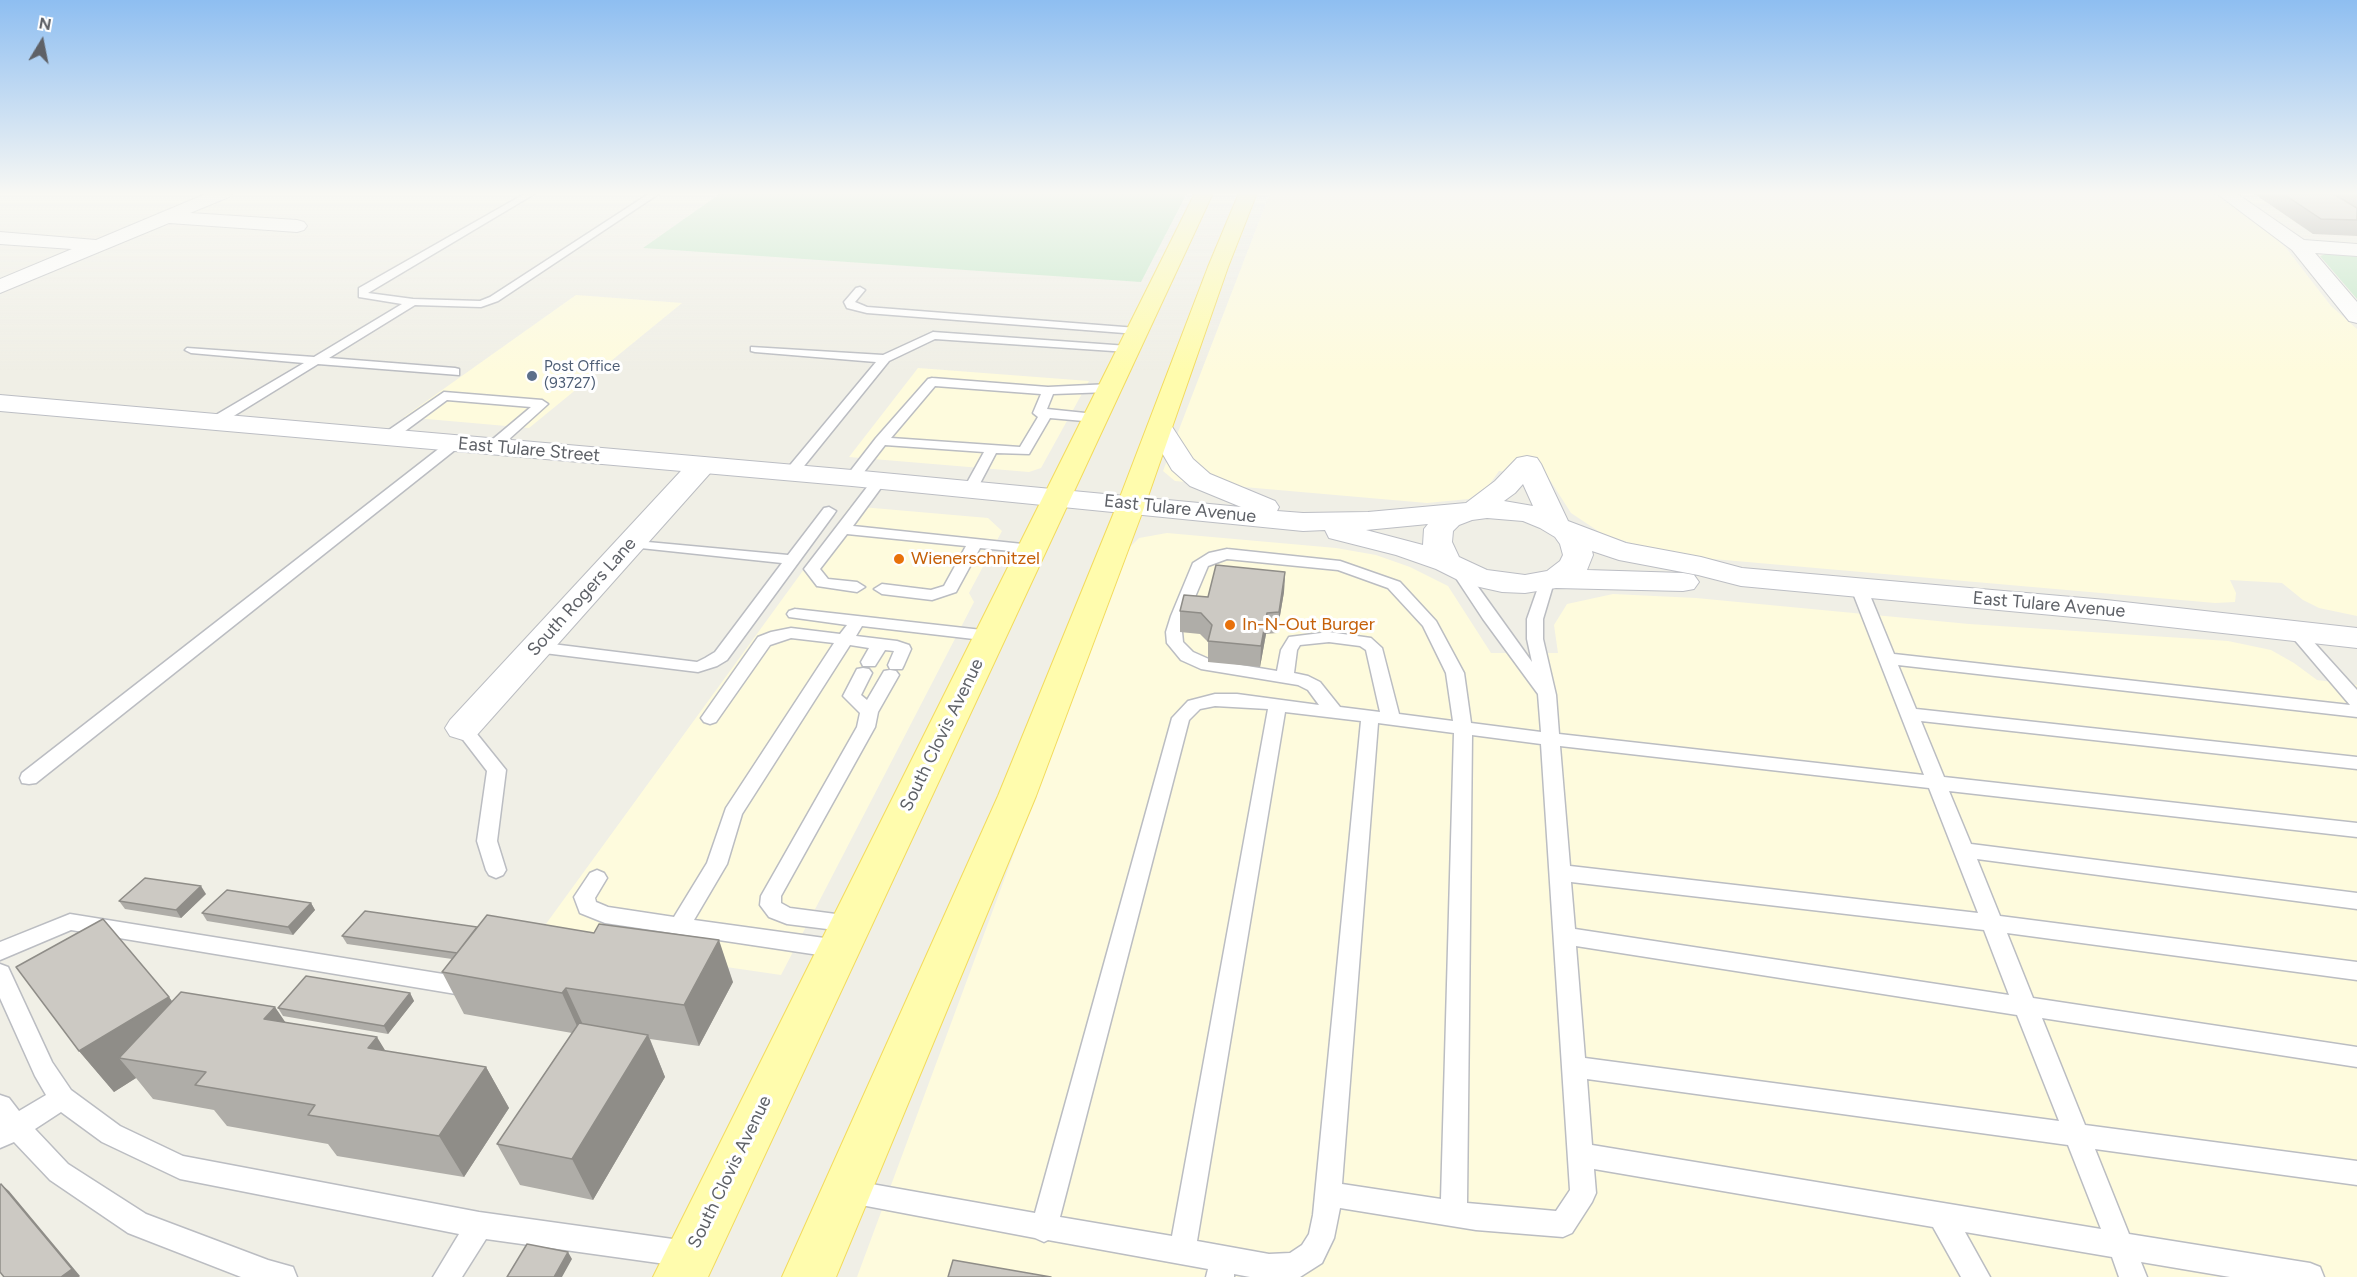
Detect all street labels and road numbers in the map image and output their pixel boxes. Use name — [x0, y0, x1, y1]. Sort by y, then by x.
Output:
street label: East Tulare Street — [457, 433, 601, 467]
street label: East Tulare Avenue — [1103, 490, 1257, 528]
street label: South Rogers Lane — [523, 533, 641, 661]
street label: East Tulare Avenue — [1972, 588, 2126, 622]
street label: South Clovis Avenue — [896, 655, 988, 815]
street label: South Clovis Avenue — [684, 1092, 776, 1252]

